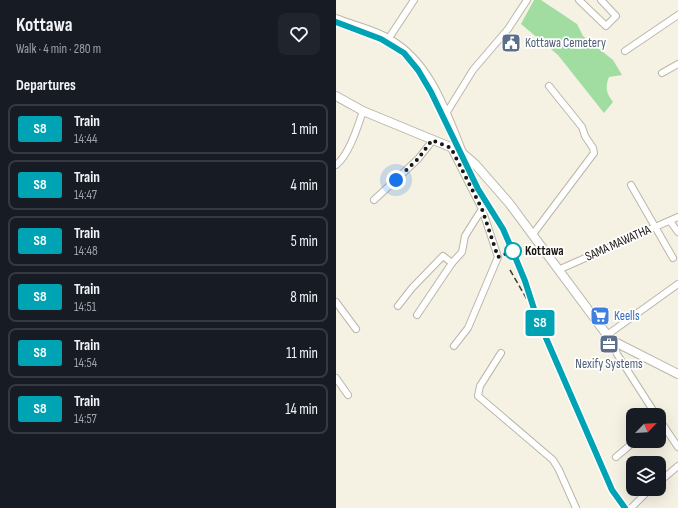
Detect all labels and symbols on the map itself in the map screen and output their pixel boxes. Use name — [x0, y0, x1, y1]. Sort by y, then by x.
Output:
public building icon: Kottawa Cemetery — [500, 32, 522, 54]
place label: Kottawa Cemetery — [525, 35, 606, 51]
your location — [386, 170, 406, 190]
street label: SAMA MAWATHA — [583, 221, 654, 265]
marker: Kottawa — [504, 242, 522, 260]
place label: Kottawa — [525, 243, 564, 259]
supermarket icon: Keells — [589, 305, 611, 327]
place label: Keells — [614, 308, 640, 324]
line badge: S8 — [522, 310, 558, 336]
office icon: Nexify Systems — [598, 333, 620, 355]
place label: Nexify Systems — [575, 356, 643, 372]
north arrow — [626, 408, 666, 448]

